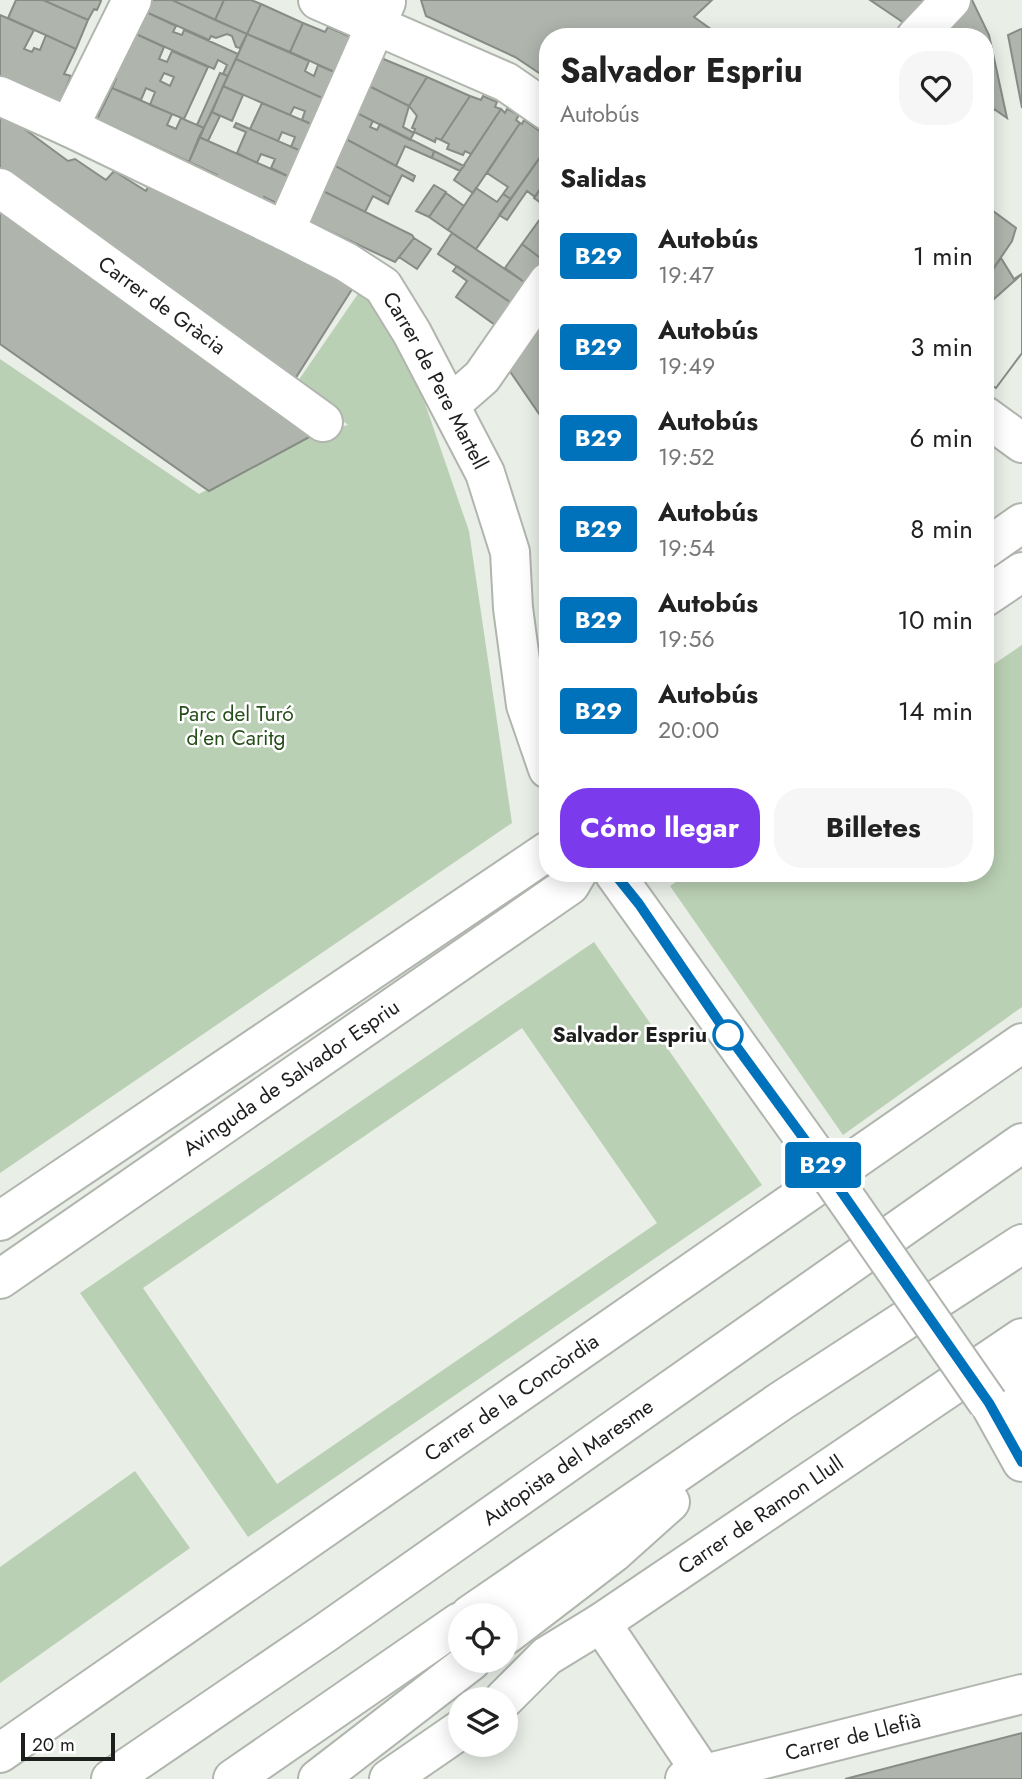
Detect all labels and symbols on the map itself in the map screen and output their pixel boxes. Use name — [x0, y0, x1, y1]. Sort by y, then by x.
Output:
street label: Carrer de Gràcia — [92, 249, 232, 362]
street label: Carrer de Pere Martell — [375, 286, 495, 474]
park label: Parc del Turó d'en Caritg — [178, 699, 294, 753]
street label: Avinguda de Salvador Espriu — [177, 992, 406, 1163]
place label: Salvador Espriu — [553, 1020, 707, 1050]
marker: Salvador Espriu — [713, 1020, 743, 1050]
line badge: B29 — [783, 1142, 863, 1188]
street label: Carrer de la Concòrdia — [418, 1326, 605, 1469]
street label: Autopista del Maresme — [476, 1392, 660, 1533]
street label: Carrer de Ramon Llull — [672, 1448, 850, 1582]
street label: Carrer de Llefià — [782, 1705, 924, 1768]
scale bar — [21, 1730, 116, 1762]

